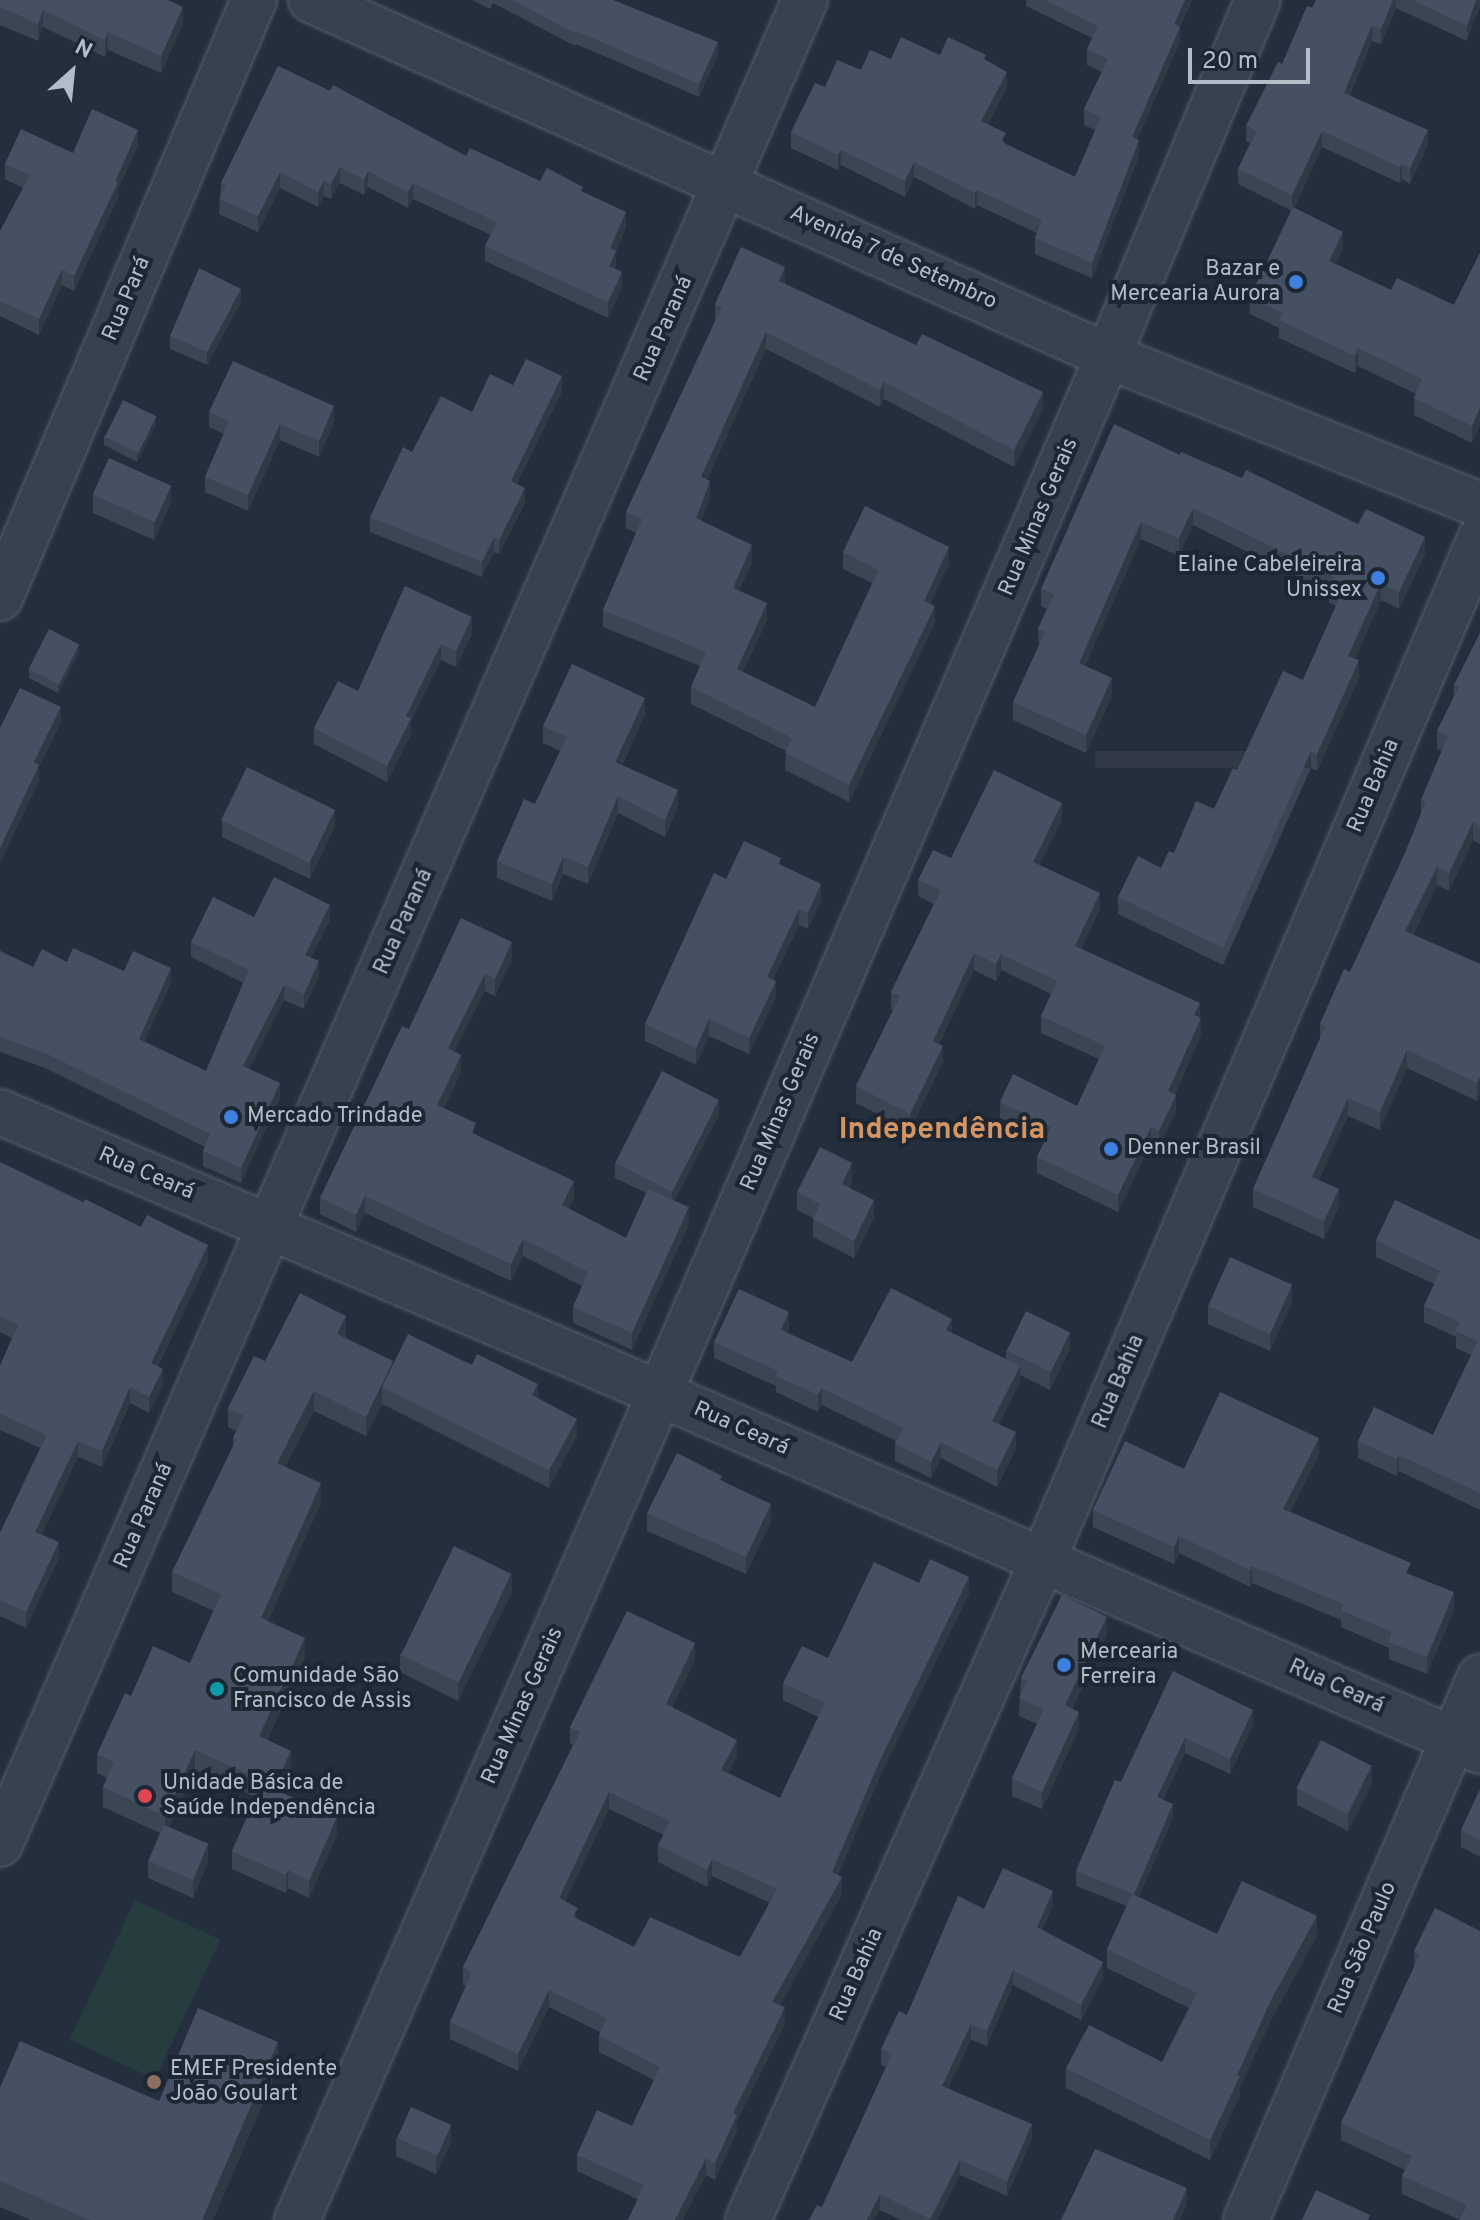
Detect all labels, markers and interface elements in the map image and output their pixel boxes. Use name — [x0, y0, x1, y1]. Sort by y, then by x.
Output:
north arrow — [32, 32, 112, 112]
scale bar — [1192, 32, 1314, 82]
text: N — [70, 35, 96, 66]
text: 20 m — [1202, 47, 1258, 77]
street label: Avenida 7 de Setembro — [784, 200, 1002, 316]
street label: Rua Pará — [97, 253, 157, 345]
place label: Bazar e Mercearia Aurora — [1109, 256, 1280, 308]
street label: Rua Paraná — [629, 272, 699, 386]
marker: Bazar e Mercearia Aurora — [1287, 273, 1305, 291]
street label: Rua Minas Gerais — [994, 434, 1084, 600]
place label: Elaine Cabeleireira Unissex — [1178, 552, 1362, 604]
marker: Elaine Cabeleireira Unissex — [1369, 569, 1387, 587]
street label: Rua Bahia — [1342, 735, 1406, 837]
street label: Rua Paraná — [369, 865, 439, 979]
street label: Rua Minas Gerais — [736, 1029, 826, 1195]
place label: Mercado Trindade — [247, 1104, 423, 1130]
marker: Mercado Trindade — [222, 1108, 240, 1126]
district label: Independência — [839, 1113, 1045, 1149]
place label: Denner Brasil — [1127, 1136, 1261, 1162]
marker: Denner Brasil — [1102, 1140, 1120, 1158]
street label: Rua Ceará — [94, 1142, 198, 1206]
street label: Rua Bahia — [1087, 1331, 1151, 1433]
street label: Rua Ceará — [689, 1396, 793, 1462]
street label: Rua Paraná — [109, 1459, 179, 1573]
street label: Rua Minas Gerais — [477, 1623, 569, 1789]
place label: Mercearia Ferreira — [1080, 1639, 1178, 1690]
street label: Rua Ceará — [1284, 1654, 1388, 1720]
marker: Mercearia Ferreira — [1055, 1656, 1073, 1674]
place label: Comunidade São Francisco de Assis — [233, 1663, 412, 1714]
marker: Comunidade São Francisco de Assis — [208, 1680, 226, 1698]
place label: Unidade Básica de Saúde Independência — [163, 1770, 375, 1822]
marker: Unidade Básica de Saúde Independência — [134, 1785, 156, 1807]
street label: Rua São Paulo — [1323, 1878, 1403, 2018]
street label: Rua Bahia — [825, 1924, 889, 2026]
place label: EMEF Presidente João Goulart — [170, 2056, 337, 2108]
marker: EMEF Presidente João Goulart — [145, 2073, 163, 2091]

